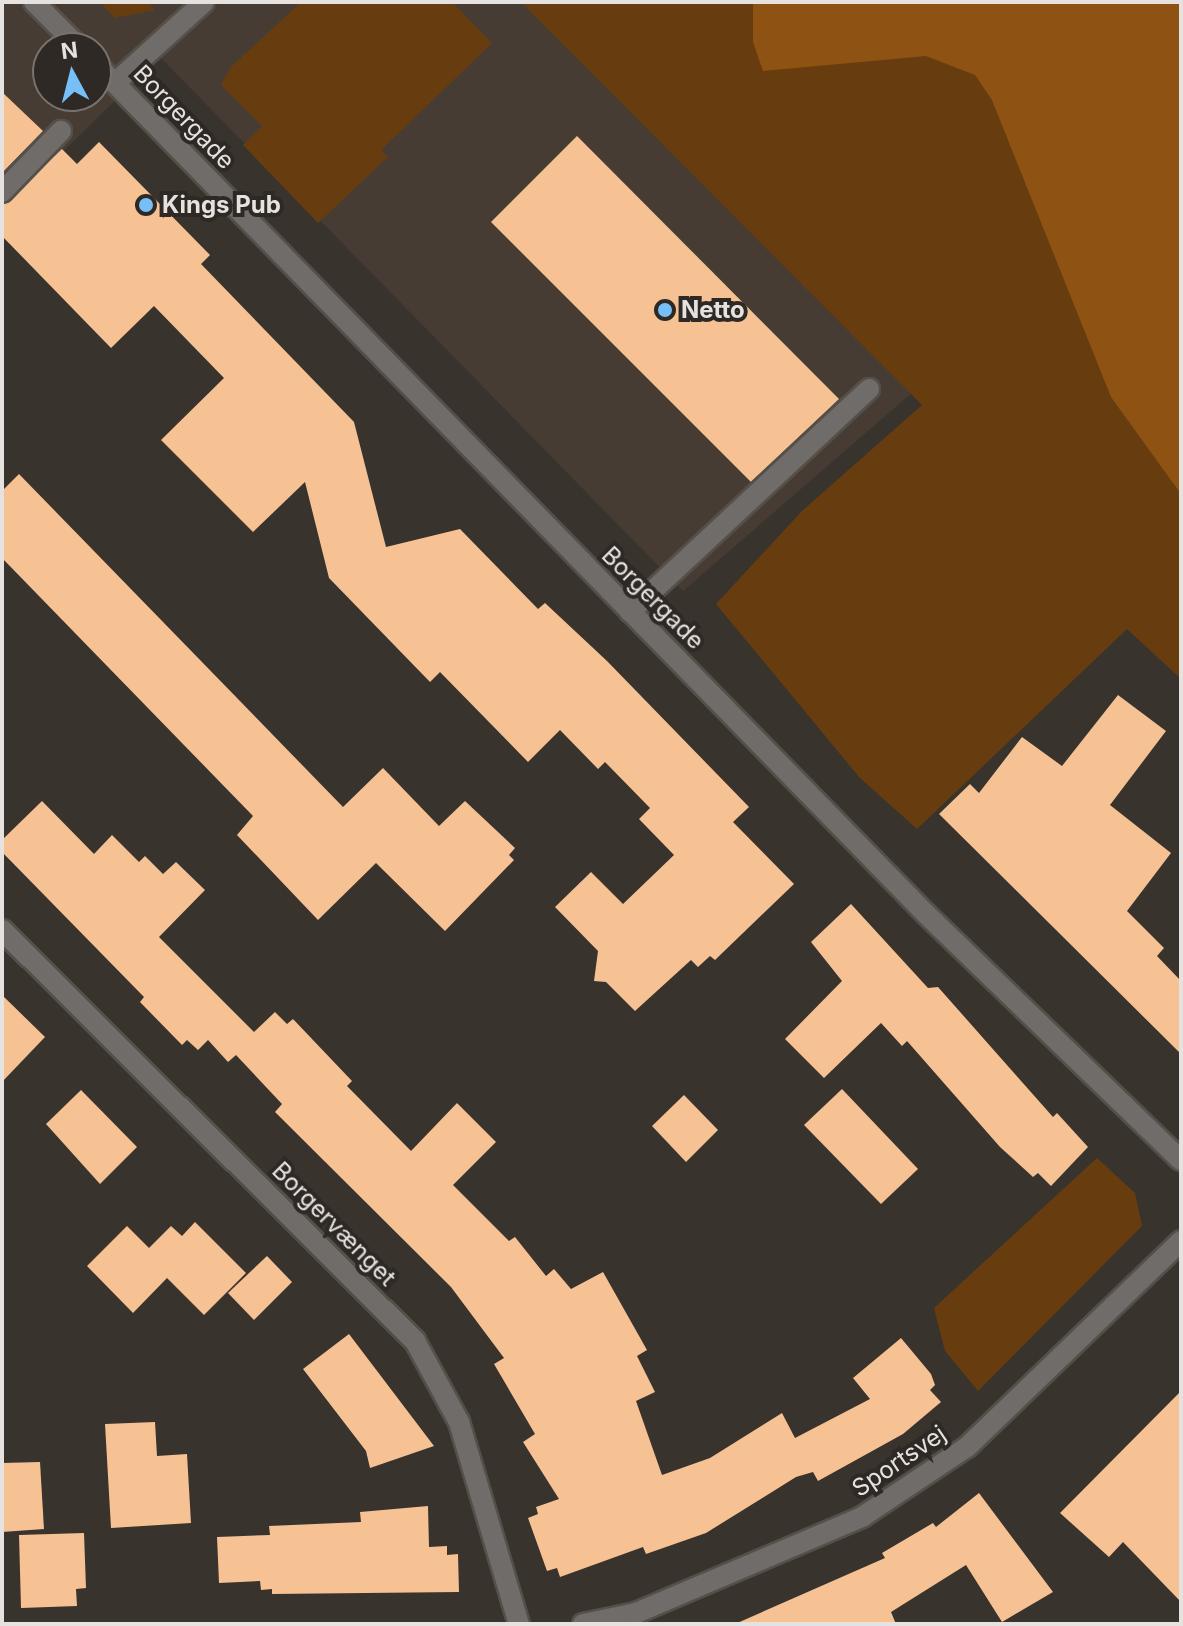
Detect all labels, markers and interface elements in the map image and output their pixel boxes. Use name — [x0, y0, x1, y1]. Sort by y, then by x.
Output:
north arrow — [32, 32, 112, 112]
text: N — [59, 36, 79, 64]
street label: Borgergade — [127, 59, 241, 175]
place label: Kings Pub — [162, 191, 281, 219]
marker: Kings Pub — [137, 196, 155, 214]
place label: Netto — [681, 296, 745, 324]
marker: Netto — [656, 301, 674, 319]
street label: Borgergade — [596, 541, 710, 655]
street label: Borgervænget — [266, 1156, 402, 1292]
street label: Sportsvej — [847, 1419, 951, 1503]

